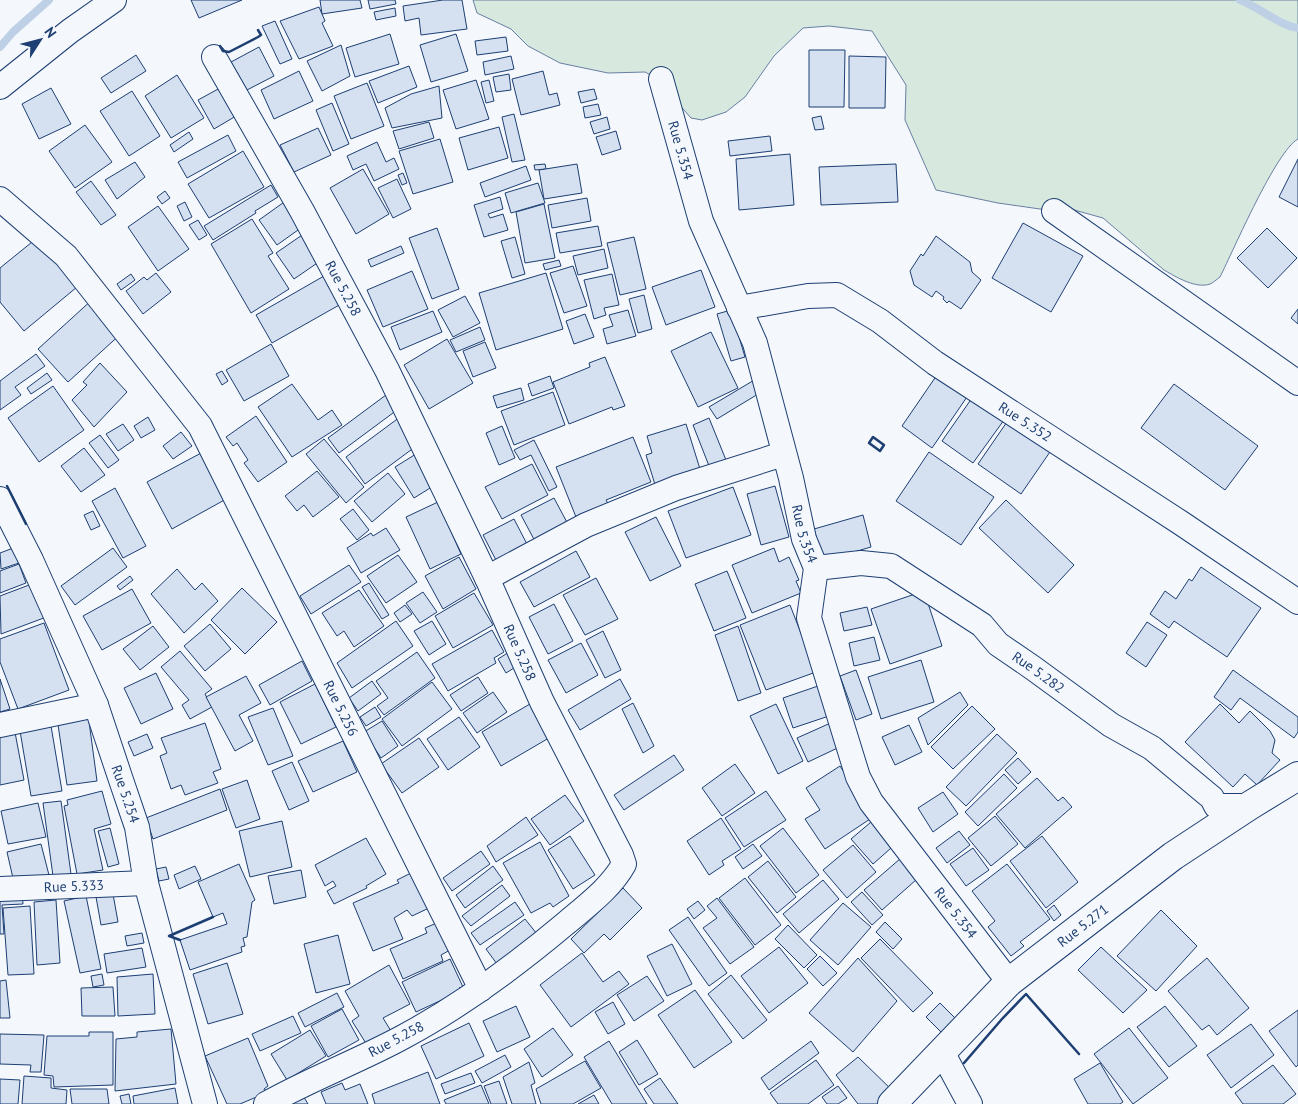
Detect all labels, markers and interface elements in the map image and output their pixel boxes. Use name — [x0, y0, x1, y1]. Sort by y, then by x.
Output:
north arrow — [15, 15, 65, 65]
text: N — [41, 23, 61, 41]
street label: Rue 5.354 — [664, 119, 698, 182]
street label: Rue 5.258 — [321, 257, 365, 319]
street label: Rue 5.352 — [995, 398, 1055, 446]
street label: Rue 5.354 — [788, 503, 822, 566]
street label: Rue 5.258 — [500, 621, 540, 684]
street label: Rue 5.282 — [1009, 647, 1068, 697]
street label: Rue 5.256 — [319, 677, 362, 739]
street label: Rue 5.254 — [108, 762, 144, 826]
street label: Rue 5.333 — [43, 876, 104, 896]
street label: Rue 5.354 — [930, 883, 982, 942]
street label: Rue 5.271 — [1053, 900, 1112, 951]
street label: Rue 5.258 — [365, 1017, 427, 1061]

